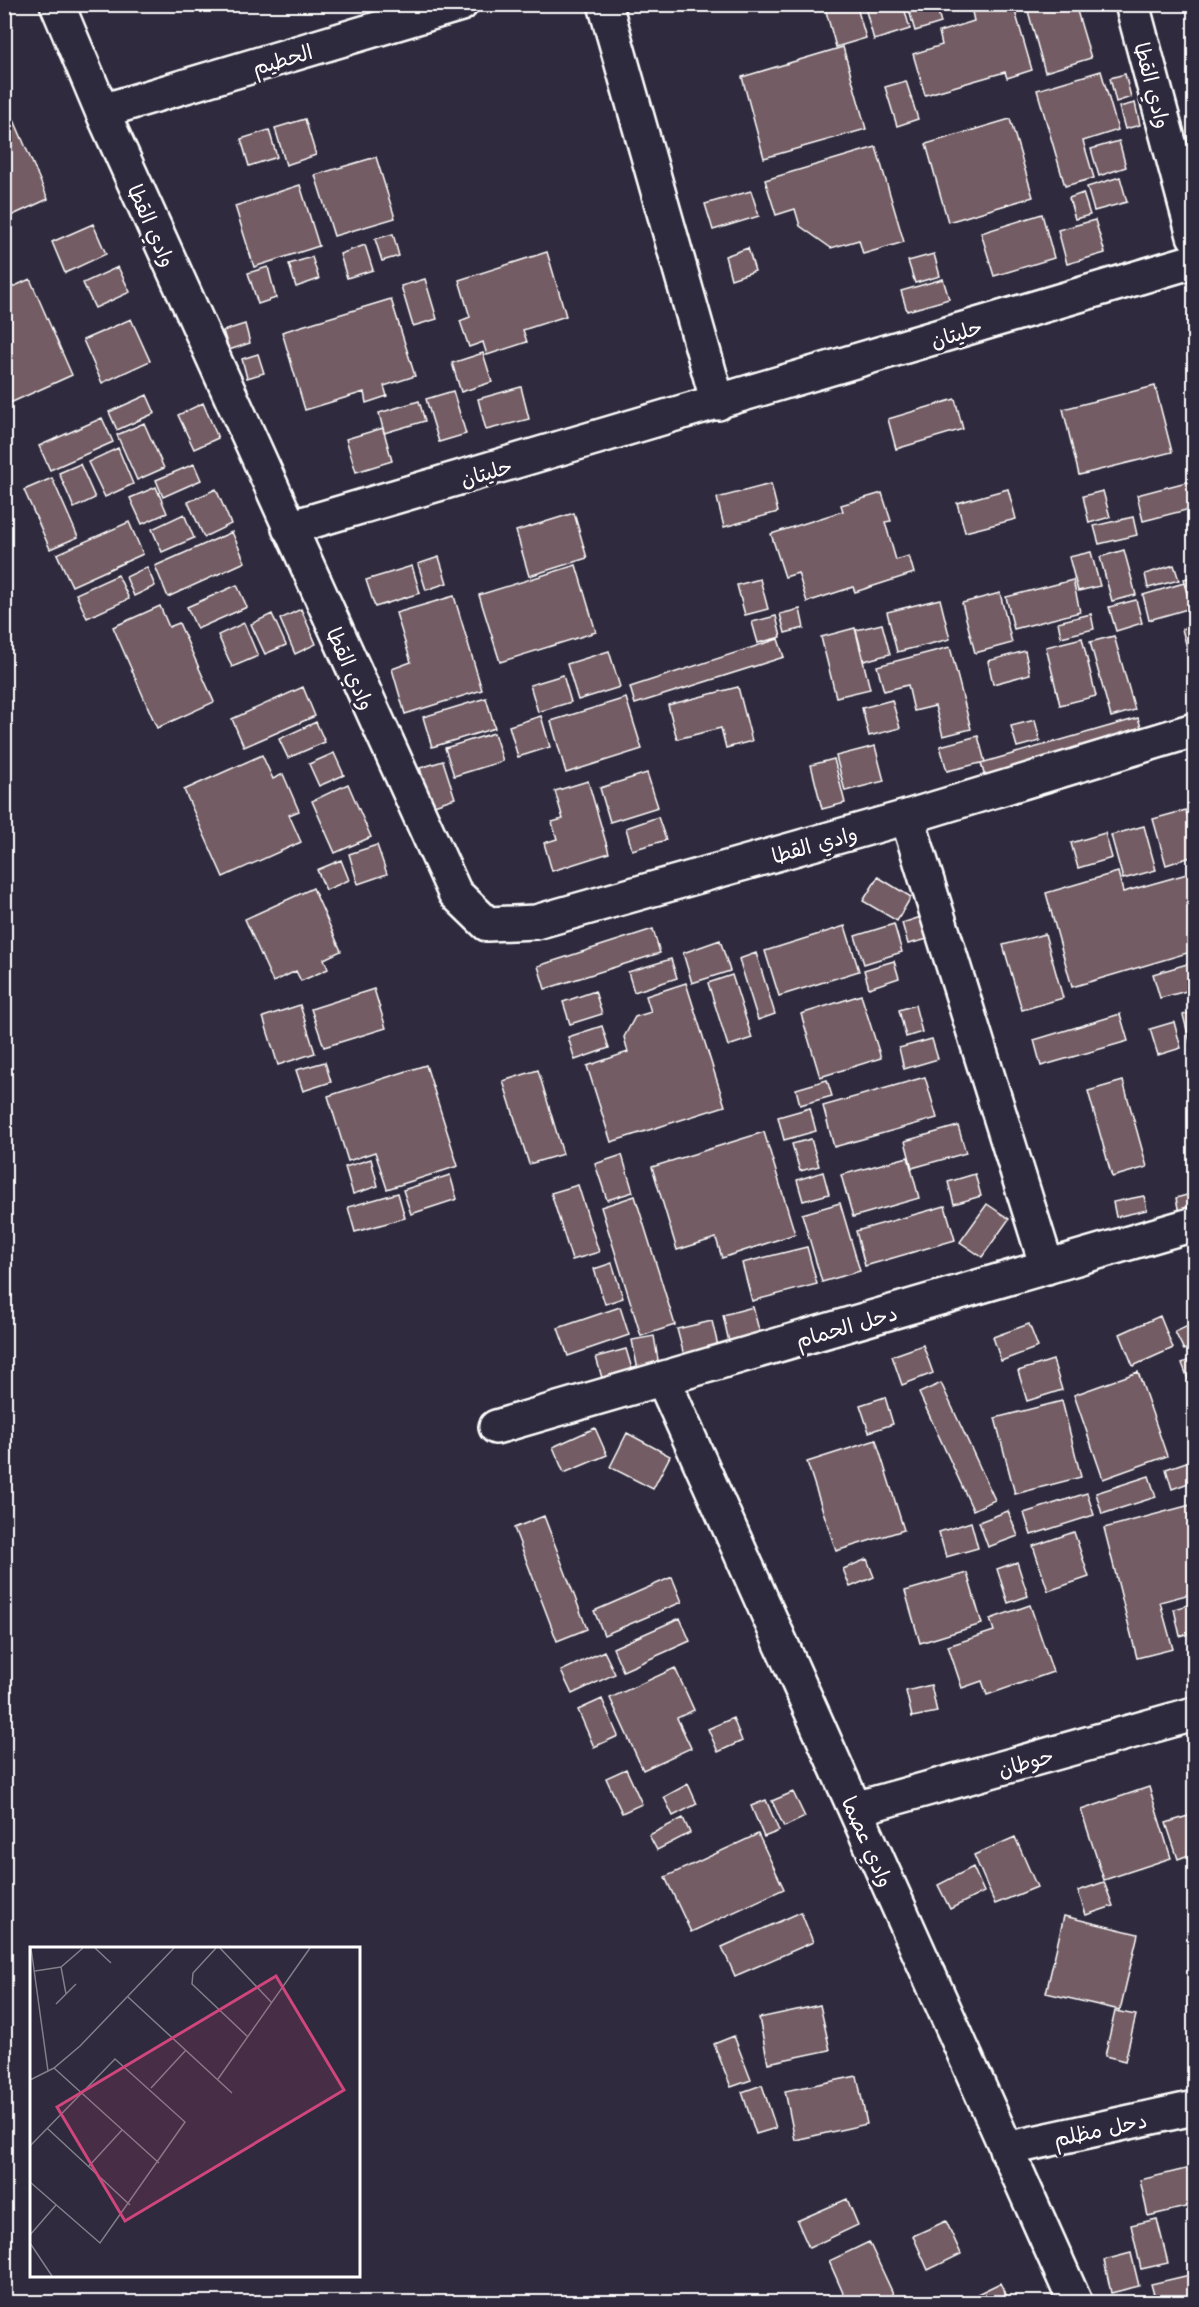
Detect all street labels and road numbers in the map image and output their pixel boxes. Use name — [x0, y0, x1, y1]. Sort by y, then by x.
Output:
street label: الحطيم — [248, 34, 316, 84]
street label: وادي القطا — [1126, 38, 1181, 132]
street label: وادي القطا — [120, 178, 185, 272]
street label: حليتان — [926, 309, 986, 355]
street label: حليتان — [456, 448, 516, 494]
street label: وادي القطا — [319, 621, 384, 715]
street label: وادي القطا — [767, 816, 861, 871]
street label: دحل الحمام — [791, 1295, 901, 1357]
street label: حوطان — [994, 1738, 1056, 1784]
street label: وادي عصما — [834, 1790, 903, 1892]
street label: دحل مظلم — [1050, 2103, 1150, 2155]

